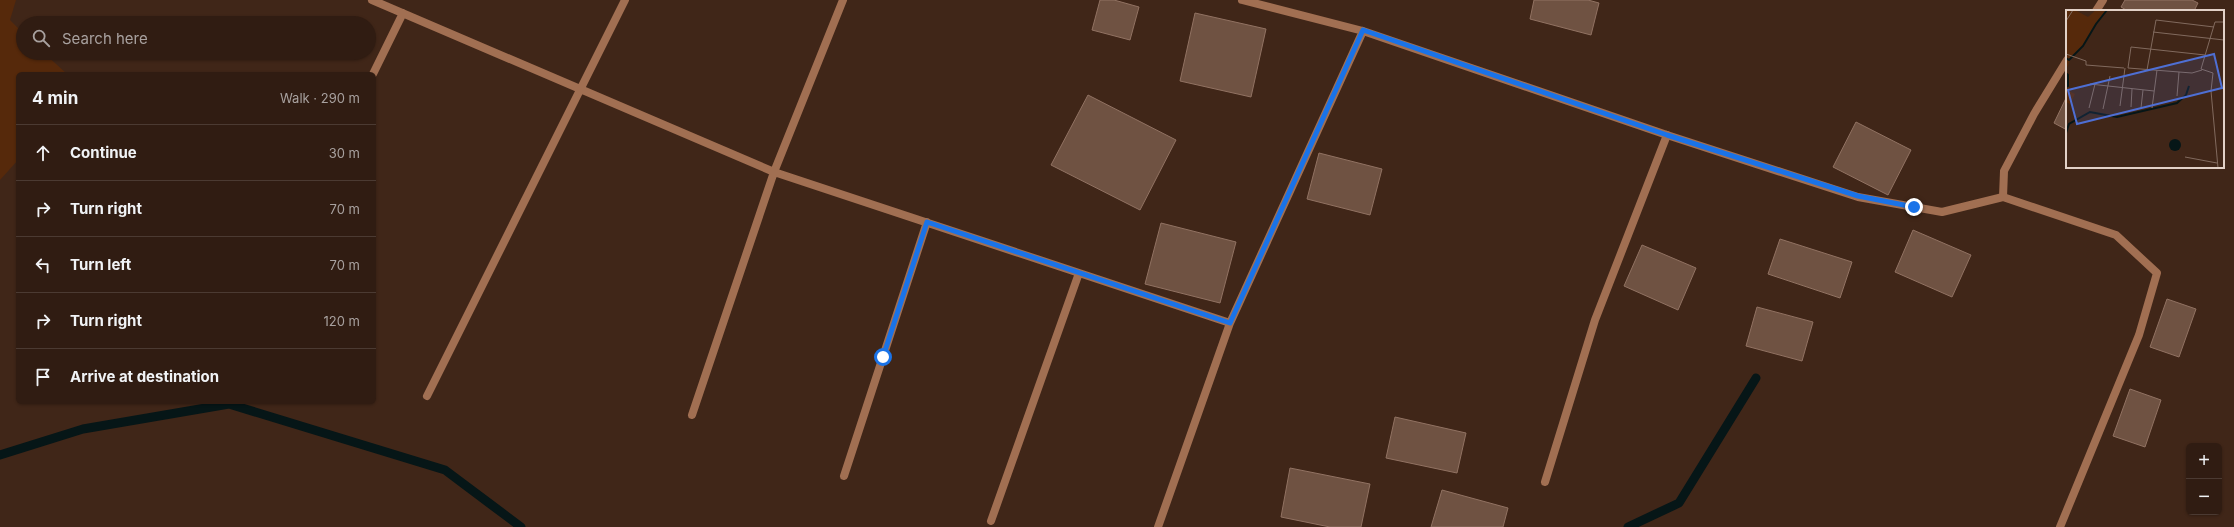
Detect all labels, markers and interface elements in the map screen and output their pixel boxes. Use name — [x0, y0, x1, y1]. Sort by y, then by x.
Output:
inset map — [2066, 10, 2224, 168]
search box — [16, 16, 376, 60]
icon: search — [30, 27, 52, 49]
text: Search here — [62, 29, 148, 48]
text: 4 min — [32, 88, 78, 108]
text: Walk · 290 m — [280, 90, 360, 106]
icon: ahead — [32, 142, 54, 164]
text: Continue — [70, 143, 137, 162]
text: 30 m — [329, 145, 360, 161]
icon: right — [32, 198, 54, 220]
route end — [1905, 198, 1923, 216]
text: Turn right — [70, 199, 142, 218]
text: 70 m — [330, 201, 360, 217]
icon: left — [32, 254, 54, 276]
text: Turn left — [70, 255, 131, 274]
text: 70 m — [330, 257, 360, 273]
icon: right — [32, 310, 54, 332]
text: Turn right — [70, 311, 142, 330]
text: 120 m — [324, 313, 360, 329]
route start — [874, 348, 892, 366]
icon: arrive — [32, 366, 54, 388]
text: Arrive at destination — [70, 367, 219, 386]
map controls — [2186, 443, 2222, 515]
button: + — [2186, 443, 2222, 479]
button: − — [2186, 479, 2222, 515]

